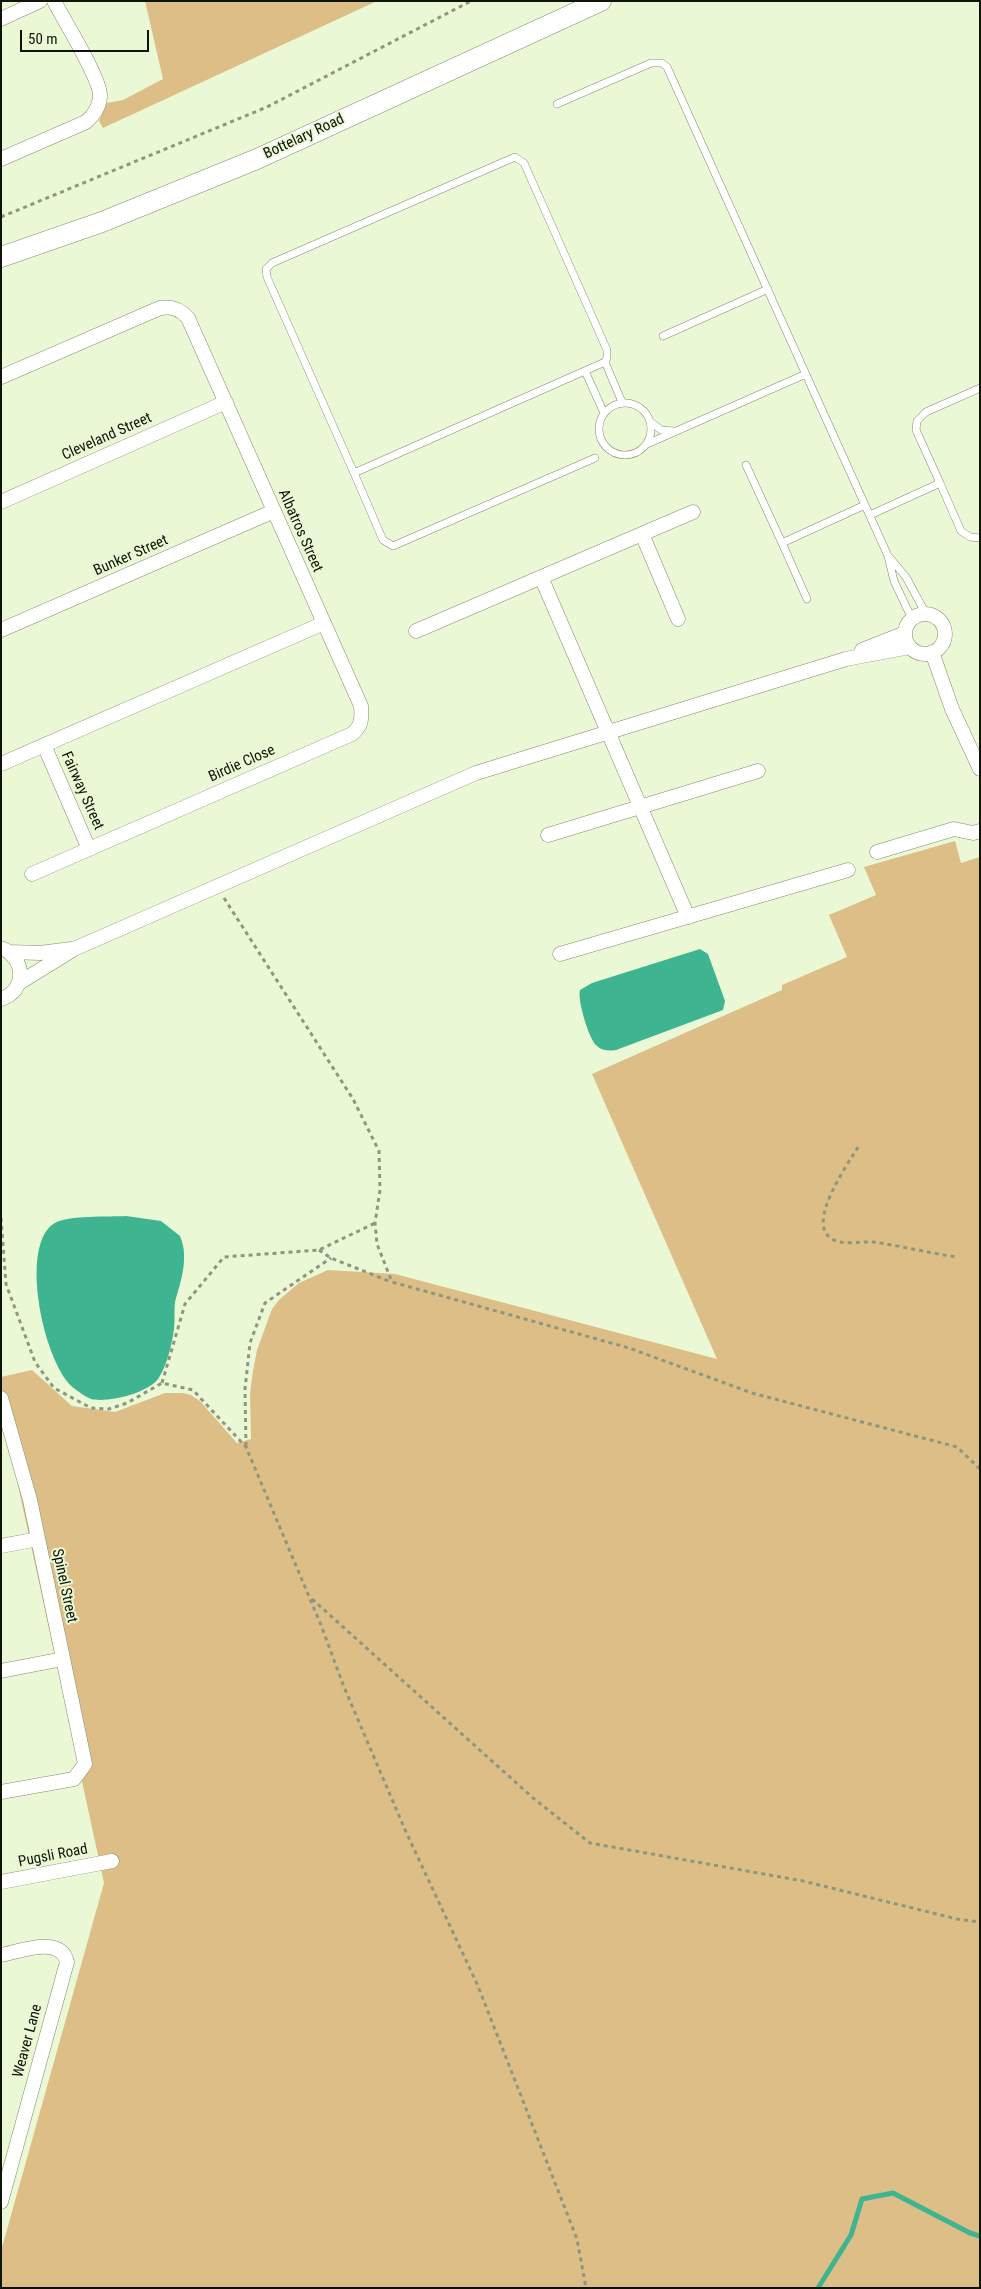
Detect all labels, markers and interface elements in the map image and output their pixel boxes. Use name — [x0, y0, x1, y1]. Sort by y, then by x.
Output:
scale bar — [22, 20, 151, 52]
text: 50 m — [28, 30, 58, 48]
street label: Bottelary Road — [261, 111, 347, 163]
street label: Cleveland Street — [59, 409, 155, 465]
street label: Albatros Street — [274, 487, 326, 575]
street label: Bunker Street — [91, 532, 171, 580]
street label: Birdie Close — [206, 741, 278, 787]
street label: Fairway Street — [57, 749, 107, 833]
street label: Spinel Street — [47, 1547, 81, 1625]
street label: Pugsli Road — [17, 1840, 89, 1872]
street label: Weaver Lane — [10, 2002, 46, 2080]

